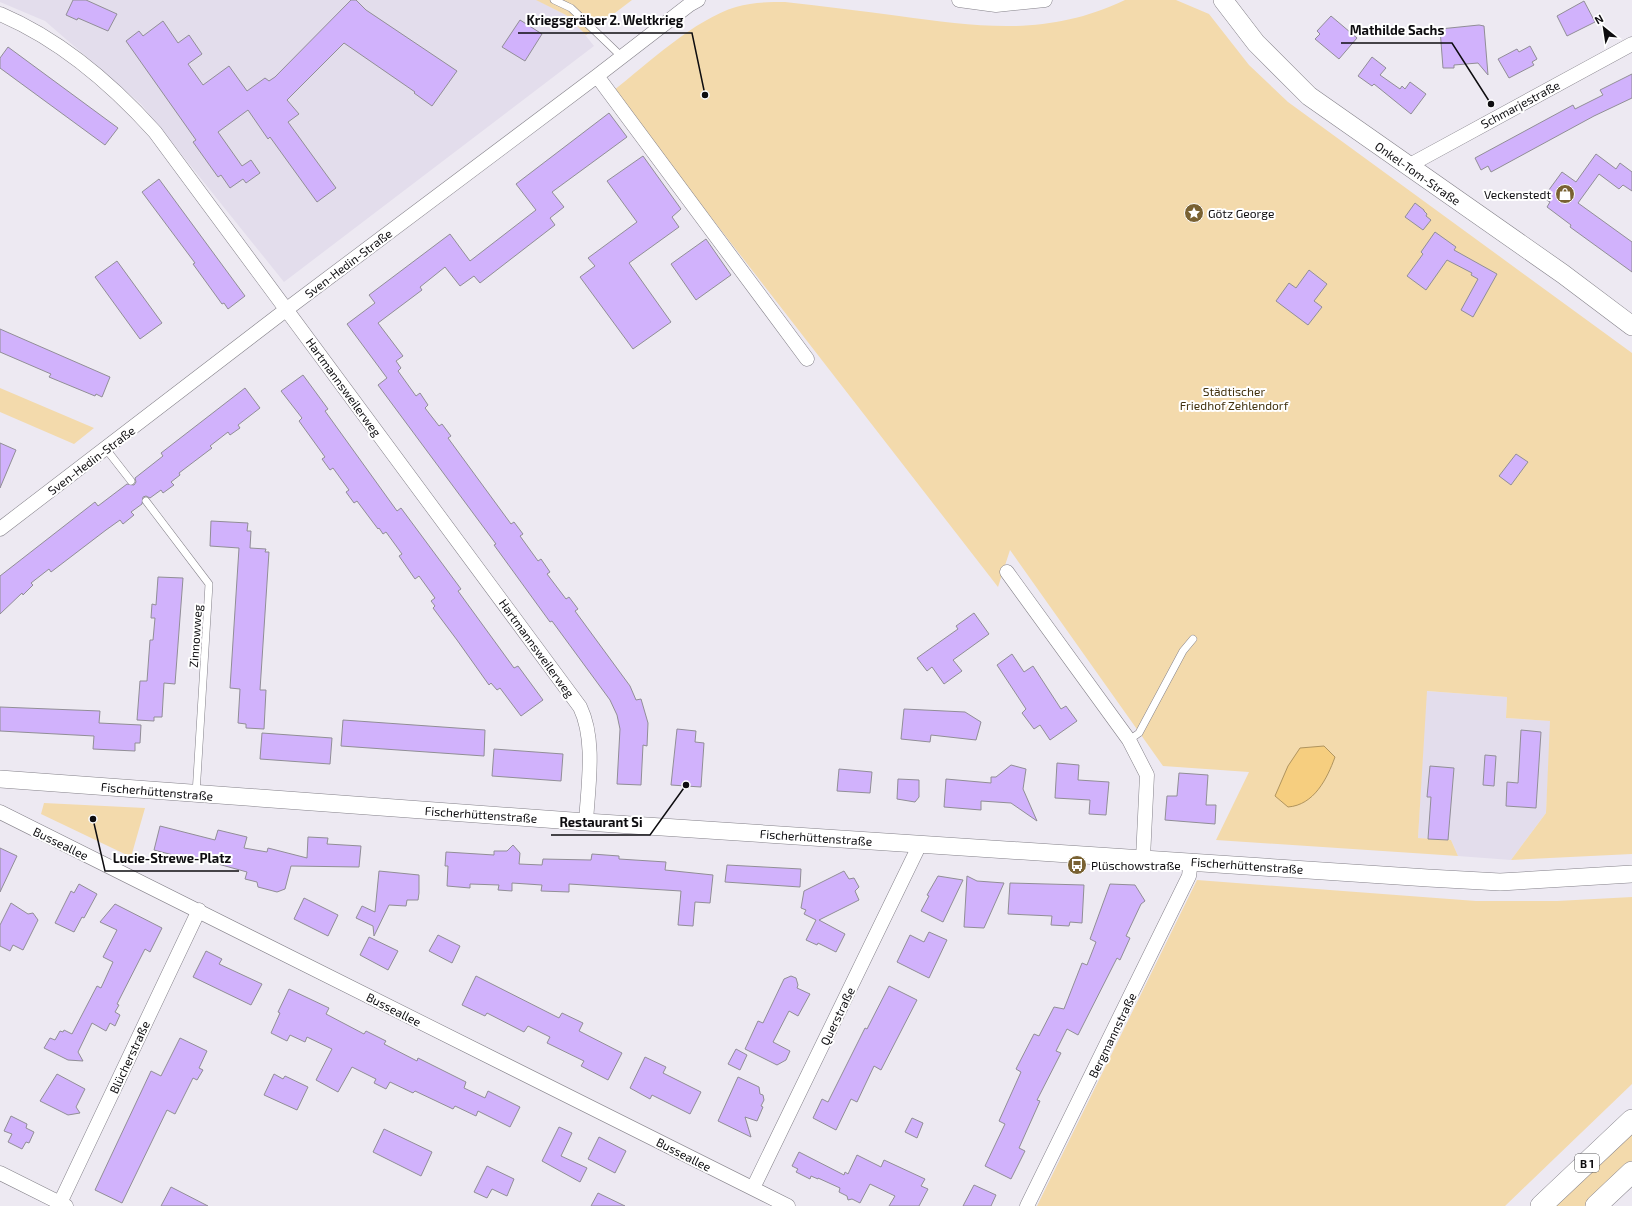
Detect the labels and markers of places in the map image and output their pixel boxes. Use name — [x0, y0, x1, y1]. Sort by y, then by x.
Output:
callout: Kriegsgräber 2. Weltkrieg — [518, 8, 692, 33]
callout: Mathilde Sachs — [1341, 18, 1452, 43]
shop icon: Veckenstedt — [1554, 183, 1576, 205]
place label: Veckenstedt — [1484, 187, 1551, 201]
place icon: Götz George — [1183, 202, 1205, 224]
place label: Götz George — [1208, 206, 1274, 220]
callout: Restaurant Si — [551, 810, 650, 835]
callout: Lucie-Strewe-Platz — [105, 846, 239, 871]
bus stop icon: Plüschowstraße — [1066, 854, 1088, 876]
place label: Plüschowstraße — [1091, 858, 1181, 872]

